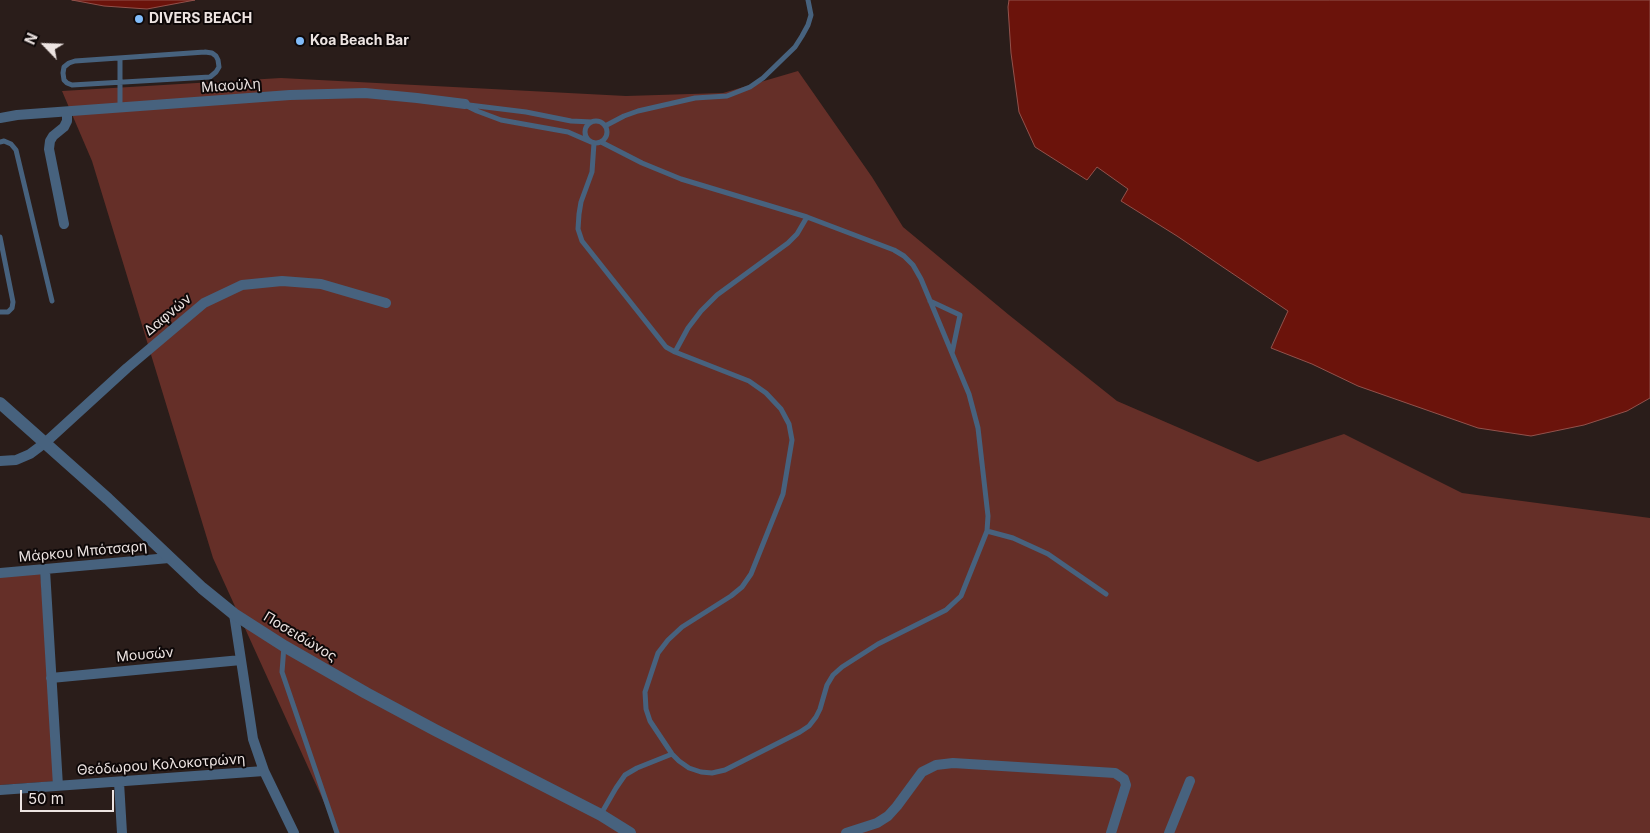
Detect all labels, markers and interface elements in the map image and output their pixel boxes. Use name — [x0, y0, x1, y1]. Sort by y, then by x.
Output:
place label: DIVERS BEACH — [149, 11, 252, 27]
marker: DIVERS BEACH — [133, 13, 145, 25]
north arrow — [20, 20, 70, 70]
text: N — [21, 30, 41, 47]
place label: Koa Beach Bar — [310, 33, 409, 49]
marker: Koa Beach Bar — [294, 35, 306, 47]
street label: Μιαούλη — [201, 76, 261, 96]
street label: Δαφνών — [141, 290, 195, 340]
street label: Μάρκου Μπότσαρη — [18, 538, 148, 566]
street label: Ποσειδώνος — [260, 609, 340, 665]
street label: Μουσών — [116, 644, 174, 666]
street label: Θεόδωρου Κολοκοτρώνη — [76, 751, 246, 779]
scale bar — [22, 780, 116, 812]
text: 50 m — [28, 789, 64, 808]

